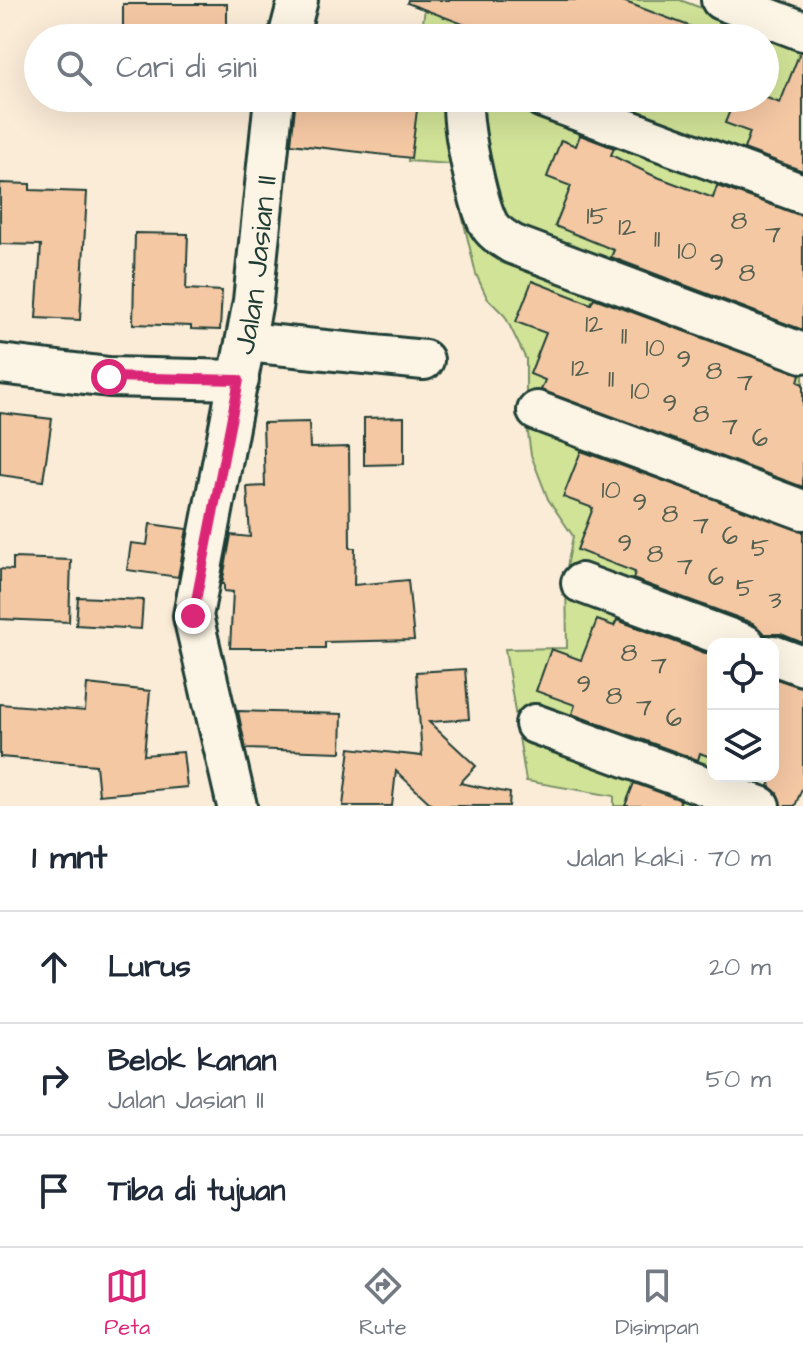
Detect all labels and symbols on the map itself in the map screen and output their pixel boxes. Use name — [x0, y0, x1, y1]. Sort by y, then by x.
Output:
street label: Jalan Jasian II — [223, 173, 288, 358]
house number: 15 — [586, 198, 608, 234]
house number: 8 — [731, 203, 748, 239]
house number: 12 — [618, 209, 636, 245]
house number: 7 — [765, 216, 781, 252]
house number: 11 — [654, 221, 660, 257]
house number: 10 — [677, 233, 697, 269]
house number: 9 — [710, 244, 724, 280]
house number: 8 — [739, 255, 756, 291]
house number: 12 — [585, 306, 603, 342]
house number: 11 — [621, 318, 627, 354]
house number: 10 — [645, 330, 665, 366]
house number: 9 — [677, 341, 691, 377]
house number: 12 — [571, 350, 589, 386]
house number: 8 — [706, 353, 723, 389]
route start — [91, 359, 127, 395]
house number: 11 — [608, 361, 614, 397]
house number: 7 — [737, 364, 753, 400]
house number: 10 — [630, 373, 650, 409]
house number: 9 — [663, 385, 677, 421]
house number: 8 — [693, 396, 710, 432]
house number: 7 — [722, 408, 738, 444]
house number: 6 — [752, 420, 768, 456]
house number: 10 — [601, 472, 621, 508]
house number: 9 — [633, 484, 647, 520]
house number: 8 — [662, 496, 679, 532]
house number: 7 — [693, 507, 709, 543]
house number: 6 — [722, 518, 738, 554]
house number: 9 — [618, 525, 632, 561]
house number: 5 — [751, 530, 769, 566]
house number: 8 — [647, 536, 664, 572]
house number: 7 — [677, 548, 693, 584]
house number: 6 — [708, 559, 724, 595]
house number: 5 — [736, 570, 754, 606]
house number: 3 — [768, 582, 782, 618]
route end — [175, 598, 211, 634]
house number: 8 — [621, 635, 638, 671]
house number: 7 — [651, 647, 667, 683]
house number: 9 — [577, 666, 591, 702]
house number: 8 — [606, 678, 623, 714]
house number: 7 — [636, 689, 652, 725]
house number: 6 — [666, 700, 682, 736]

